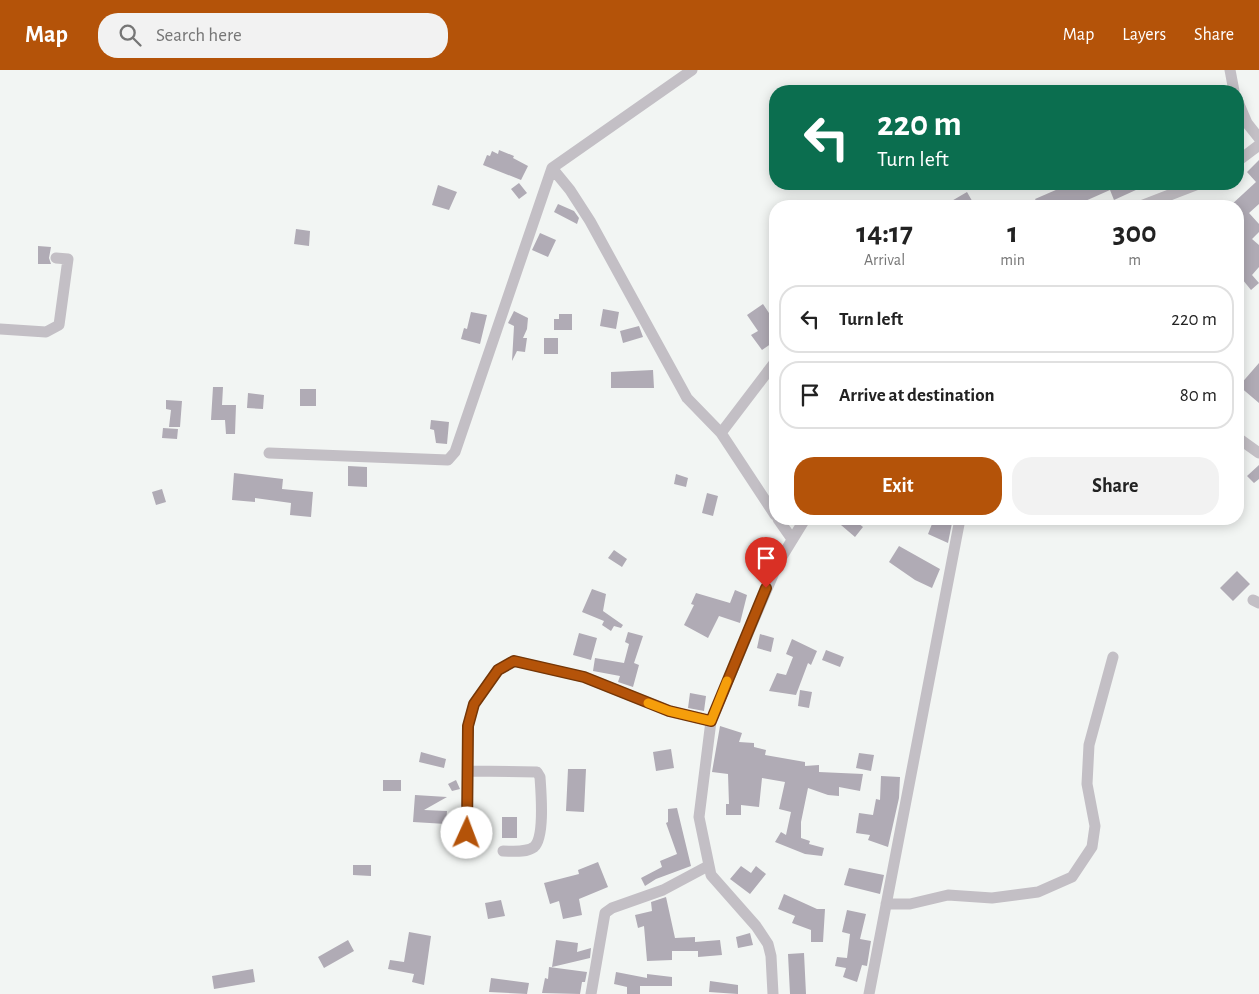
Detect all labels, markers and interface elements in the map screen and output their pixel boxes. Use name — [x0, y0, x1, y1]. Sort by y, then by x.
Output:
search box — [98, 13, 448, 58]
icon: search — [116, 21, 144, 49]
text: Map — [25, 23, 68, 47]
text: Search here — [156, 26, 242, 45]
text: Map — [1063, 26, 1094, 44]
text: Layers — [1122, 26, 1166, 44]
text: Share — [1194, 26, 1234, 44]
icon: left — [794, 105, 859, 170]
text: 220 m — [877, 107, 962, 142]
text: Turn left — [877, 148, 949, 170]
text: 14:17 — [856, 218, 913, 248]
text: 1 — [1007, 218, 1018, 248]
text: 300 — [1112, 218, 1157, 248]
text: Arrival — [864, 252, 905, 268]
text: min — [1000, 252, 1025, 268]
text: m — [1128, 252, 1141, 268]
icon: left — [796, 305, 824, 333]
text: Turn left — [839, 310, 903, 329]
text: 220 m — [1171, 310, 1217, 329]
icon: arrive — [796, 381, 824, 409]
text: Arrive at destination — [839, 386, 995, 405]
text: 80 m — [1180, 386, 1217, 405]
button: Exit — [794, 457, 1002, 515]
button: Share — [1012, 457, 1219, 515]
pin — [745, 537, 787, 588]
icon: arrive — [752, 544, 780, 572]
position arrow — [440, 806, 492, 858]

